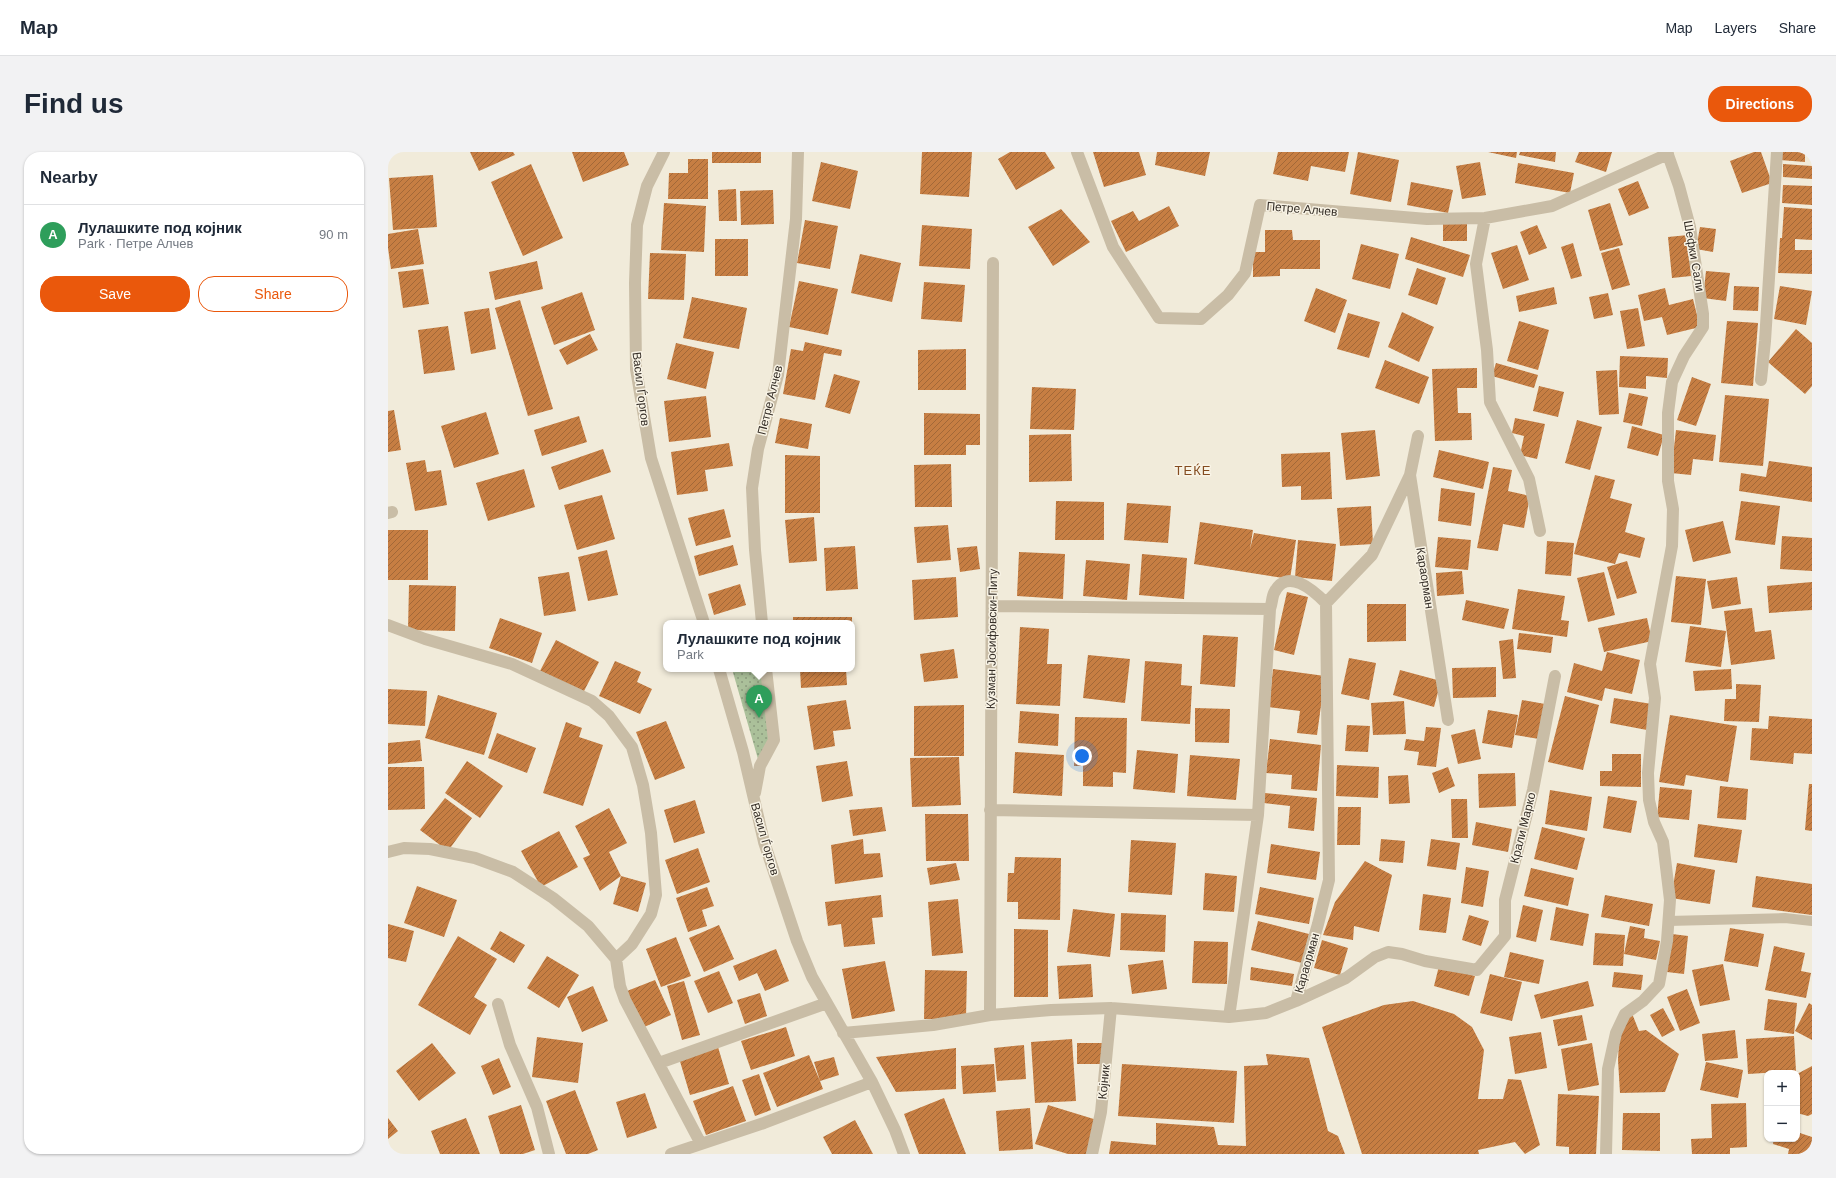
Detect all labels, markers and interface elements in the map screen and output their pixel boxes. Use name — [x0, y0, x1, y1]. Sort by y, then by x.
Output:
text: Map — [20, 17, 58, 38]
text: Map — [1665, 20, 1693, 36]
text: Layers — [1715, 20, 1757, 36]
text: Share — [1779, 20, 1816, 36]
button: Directions — [1708, 86, 1812, 122]
text: Find us — [24, 88, 124, 119]
text: Nearby — [40, 168, 98, 187]
street label: Петре Алчев — [1266, 199, 1338, 219]
text: Лулашките под којник — [78, 219, 242, 236]
street label: Шефки Сали — [1681, 219, 1707, 293]
text: A — [48, 227, 58, 242]
text: 90 m — [319, 227, 348, 242]
text: Park · Петре Алчев — [78, 236, 193, 251]
button: Save — [40, 276, 190, 312]
button: Share — [198, 276, 348, 312]
street label: Васил Ѓоргов — [629, 351, 653, 427]
street label: Петре Алчев — [755, 364, 785, 436]
district label: ТЕЌЕ — [1175, 463, 1211, 478]
street label: Караорман — [1413, 546, 1437, 610]
street label: Кузман Јосифовски-Питу — [984, 569, 1000, 709]
popup — [663, 620, 855, 672]
text: Лулашките под којник — [677, 630, 841, 647]
text: Park — [677, 647, 704, 662]
pin: A — [746, 685, 772, 718]
your location — [1072, 746, 1092, 766]
street label: Крали Марко — [1507, 791, 1539, 865]
street label: Васил Ѓоргов — [748, 801, 783, 877]
street label: Караорман — [1292, 931, 1322, 995]
street label: Којник — [1095, 1063, 1113, 1100]
map controls — [1764, 1070, 1800, 1142]
button: + — [1764, 1070, 1800, 1106]
button: − — [1764, 1106, 1800, 1142]

